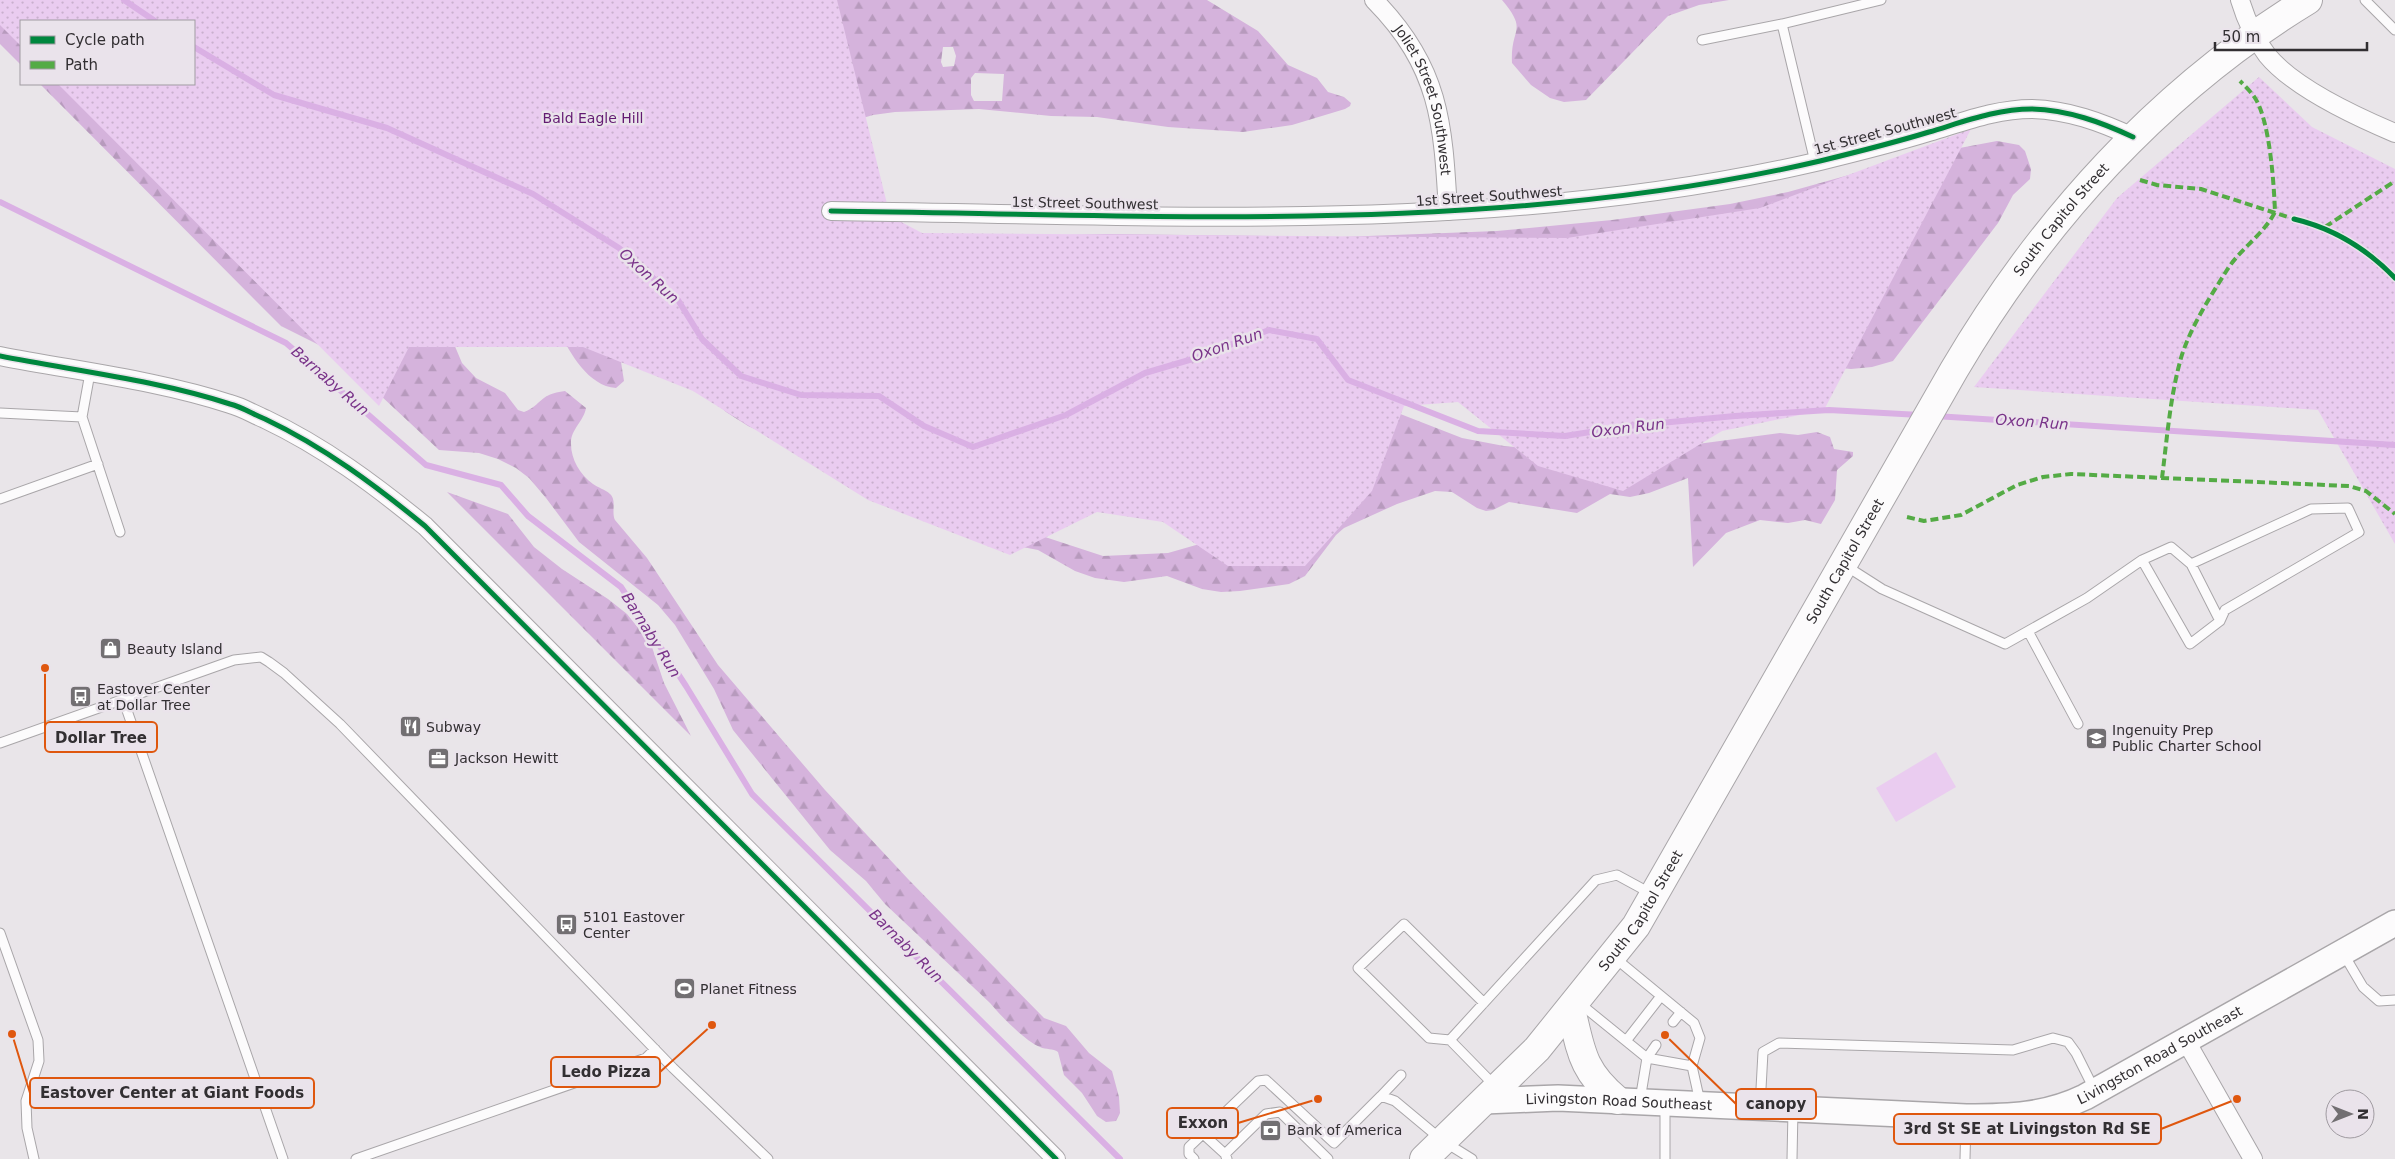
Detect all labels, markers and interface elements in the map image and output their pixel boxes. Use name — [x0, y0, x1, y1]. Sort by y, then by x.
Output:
legend — [20, 20, 195, 85]
scale bar — [2215, 20, 2368, 52]
street label: Joliet Street Southwest — [1390, 21, 1454, 177]
text: 50 m — [2222, 28, 2260, 46]
text: Cycle path — [65, 31, 145, 49]
text: Path — [65, 56, 98, 74]
street label: 1st Street Southwest — [1812, 104, 1958, 158]
park label: Bald Eagle Hill — [543, 110, 643, 126]
street label: South Capitol Street — [2010, 159, 2112, 279]
street label: 1st Street Southwest — [1415, 183, 1563, 209]
street label: 1st Street Southwest — [1012, 194, 1159, 212]
water label: Oxon Run — [616, 245, 682, 307]
water label: Oxon Run — [1189, 325, 1265, 365]
water label: Barnaby Run — [288, 342, 372, 420]
water label: Oxon Run — [1995, 410, 2069, 434]
water label: Oxon Run — [1590, 415, 1666, 441]
street label: South Capitol Street — [1803, 495, 1887, 626]
water label: Barnaby Run — [618, 589, 684, 681]
shop icon: Beauty Island — [99, 637, 123, 661]
place label: Beauty Island — [127, 641, 223, 657]
place label: Eastover Center at Dollar Tree — [97, 681, 210, 713]
bus stop icon: Eastover Center at Dollar Tree — [69, 685, 93, 709]
restaurant icon: Subway — [398, 715, 422, 739]
place label: Subway — [426, 719, 481, 735]
callout: Dollar Tree — [45, 722, 157, 752]
place label: Ingenuity Prep Public Charter School — [2112, 722, 2262, 754]
school or university icon: Ingenuity Prep Public Charter School — [2084, 726, 2108, 750]
text: Dollar Tree — [55, 729, 147, 747]
office icon: Jackson Hewitt — [427, 746, 451, 770]
place label: Jackson Hewitt — [454, 750, 559, 766]
street label: South Capitol Street — [1595, 847, 1686, 974]
water label: Barnaby Run — [865, 905, 947, 987]
place label: 5101 Eastover Center — [583, 909, 685, 941]
bus stop icon: 5101 Eastover Center — [555, 913, 579, 937]
sports icon: Planet Fitness — [672, 977, 696, 1001]
place label: Planet Fitness — [700, 981, 797, 997]
street label: Livingston Road Southeast — [2075, 1002, 2245, 1108]
callout: Ledo Pizza — [551, 1057, 660, 1087]
text: Ledo Pizza — [561, 1063, 651, 1081]
callout: Eastover Center at Giant Foods — [30, 1078, 314, 1108]
text: Eastover Center at Giant Foods — [40, 1084, 304, 1102]
callout: canopy — [1736, 1089, 1816, 1119]
north arrow — [2325, 1089, 2375, 1139]
street label: Livingston Road Southeast — [1525, 1090, 1713, 1113]
text: canopy — [1746, 1095, 1806, 1113]
callout: Exxon — [1167, 1108, 1238, 1138]
text: N — [2355, 1108, 2371, 1120]
text: Exxon — [1178, 1114, 1228, 1132]
callout: 3rd St SE at Livingston Rd SE — [1894, 1114, 2161, 1144]
bank icon: Bank of America — [1259, 1118, 1283, 1142]
text: 3rd St SE at Livingston Rd SE — [1903, 1120, 2151, 1138]
place label: Bank of America — [1287, 1122, 1402, 1138]

